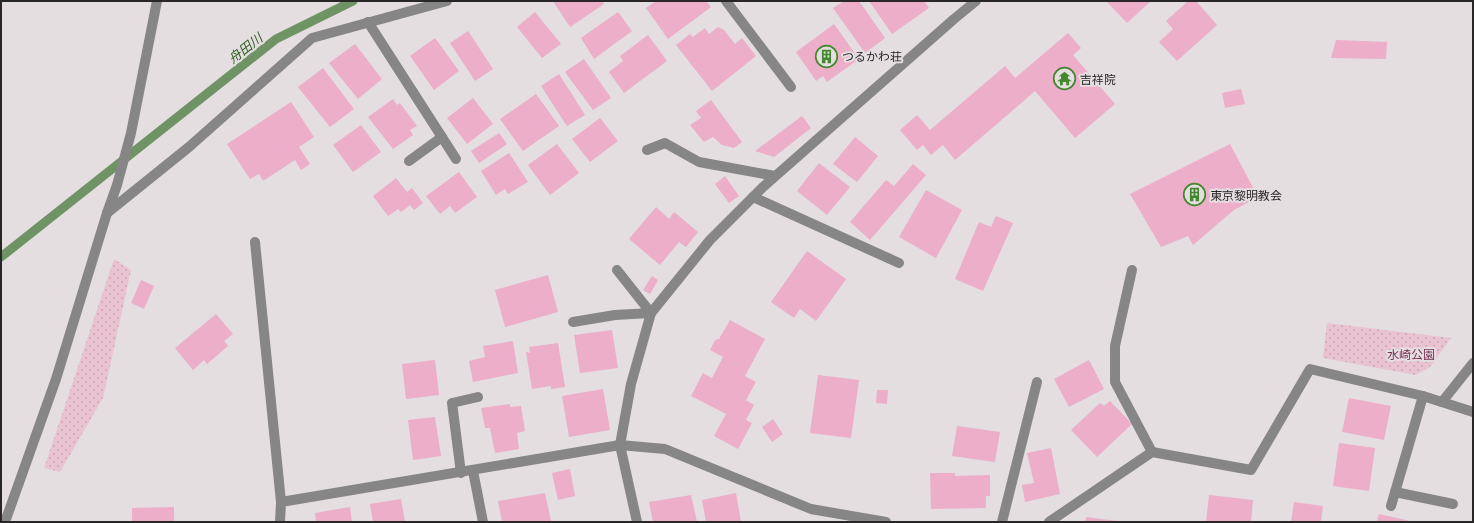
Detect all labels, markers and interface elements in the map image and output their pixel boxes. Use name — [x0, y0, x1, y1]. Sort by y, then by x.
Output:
water label: 舟田川 — [223, 27, 268, 68]
building icon: つるかわ荘 — [814, 43, 840, 69]
place label: つるかわ荘 — [842, 47, 902, 66]
temple icon: 吉祥院 — [1052, 66, 1078, 92]
place label: 吉祥院 — [1080, 70, 1116, 89]
building icon: 東京黎明教会 — [1181, 182, 1207, 208]
place label: 東京黎明教会 — [1210, 186, 1282, 205]
park label: 水崎公園 — [1387, 345, 1435, 364]

